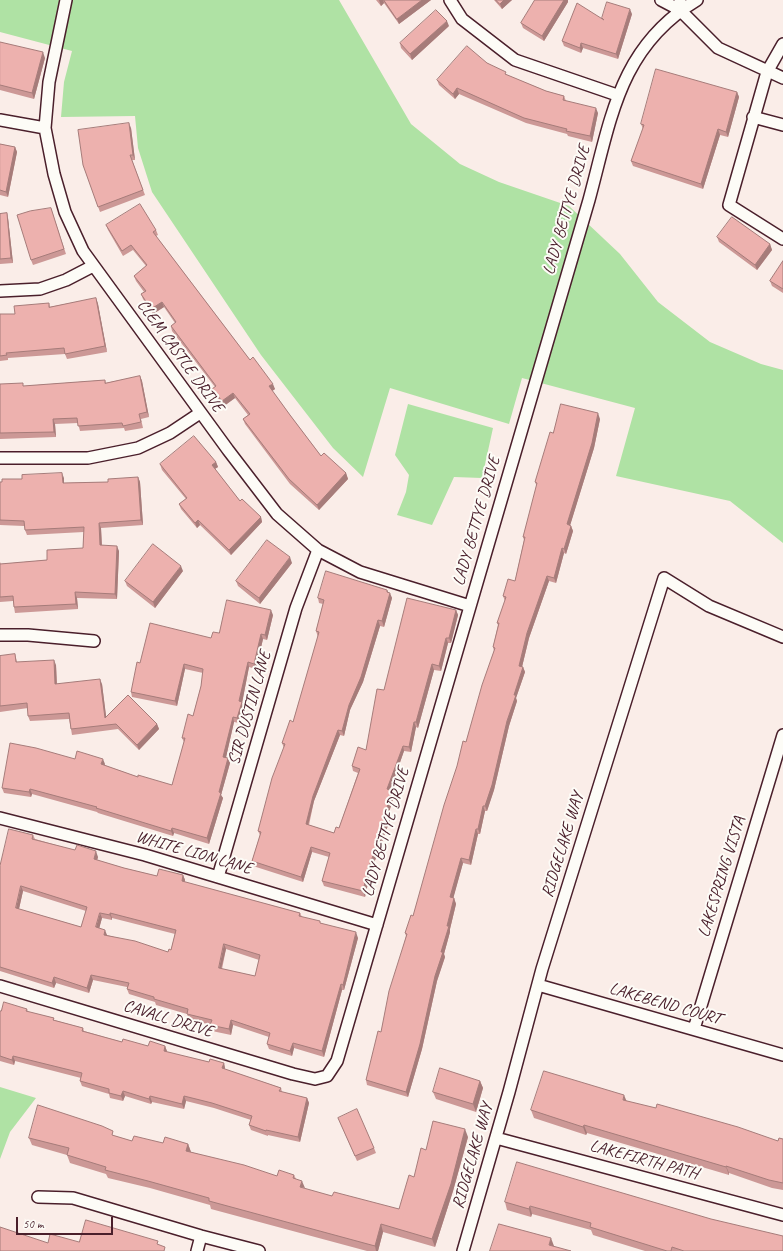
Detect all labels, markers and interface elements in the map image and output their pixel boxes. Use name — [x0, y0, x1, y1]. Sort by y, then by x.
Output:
street label: LADY BETTYE DRIVE — [539, 143, 595, 277]
street label: CLEM CASTLE DRIVE — [132, 296, 228, 416]
street label: LADY BETTYE DRIVE — [449, 454, 505, 588]
street label: SIR DUSTIN LANE — [224, 649, 276, 767]
street label: LADY BETTYE DRIVE — [358, 765, 414, 899]
street label: RIDGELAKE WAY — [537, 790, 589, 900]
street label: LAKESPRING VISTA — [694, 814, 750, 940]
street label: WHITE LION LANE — [134, 827, 254, 879]
street label: LAKEBEND COURT — [607, 978, 723, 1030]
street label: CAVALL DRIVE — [121, 996, 215, 1042]
street label: RIDGELAKE WAY — [448, 1101, 498, 1211]
street label: LAKEFIRTH PATH — [588, 1136, 700, 1184]
scale bar — [18, 1209, 115, 1235]
text: 50 m — [23, 1216, 43, 1232]

